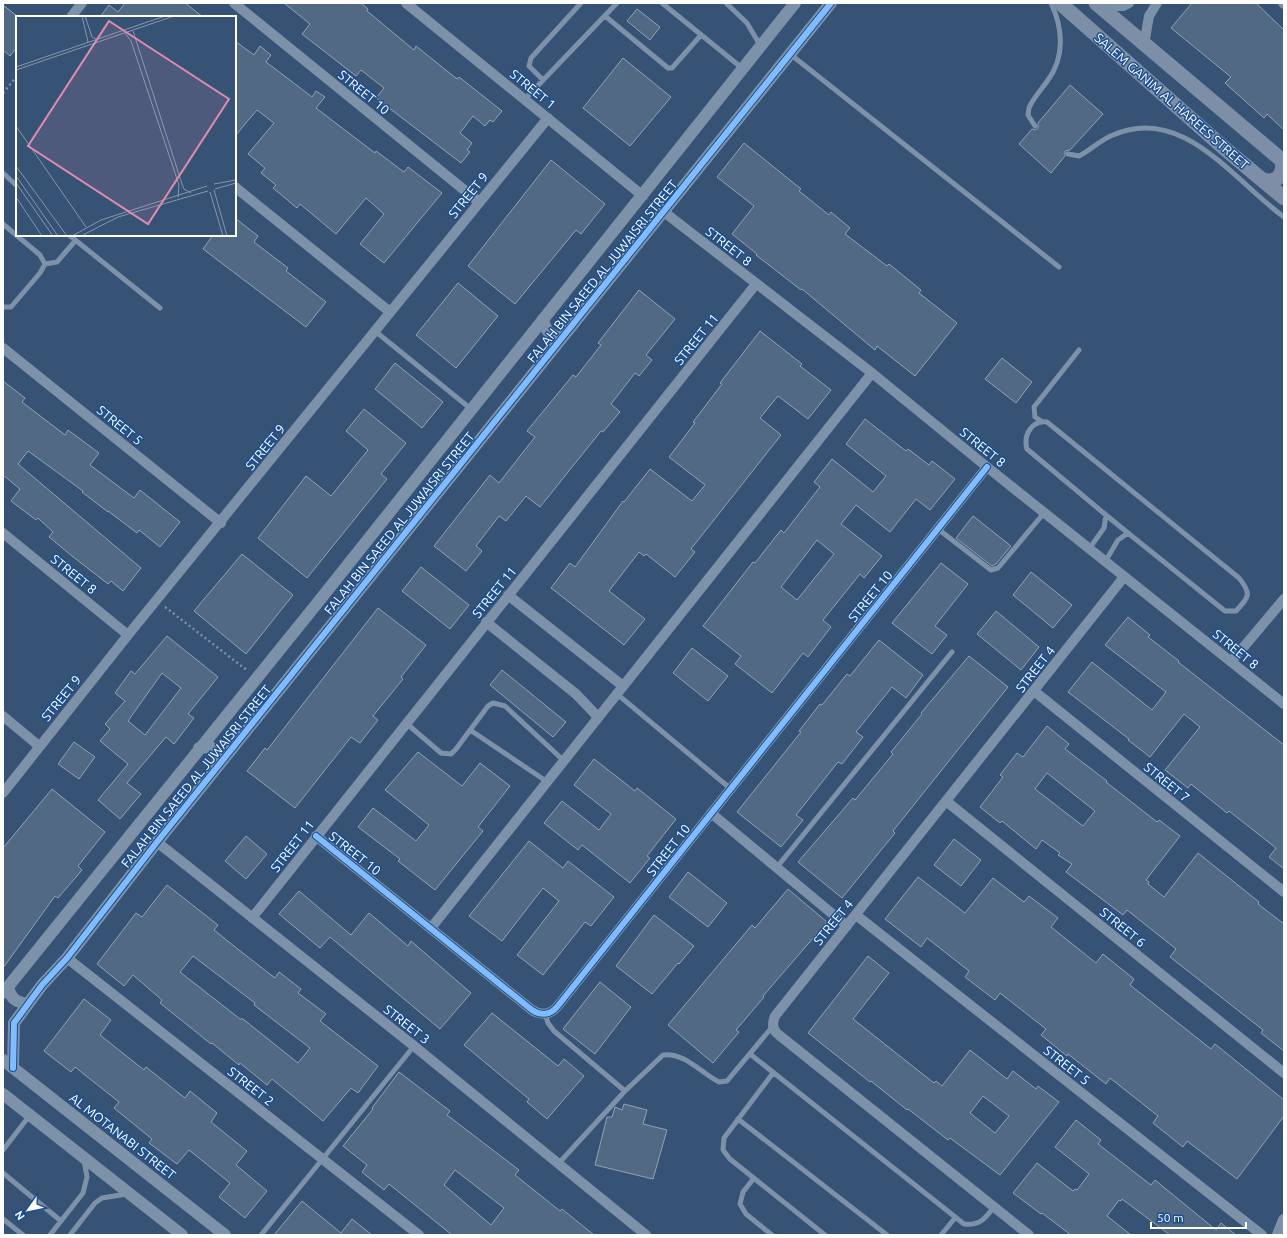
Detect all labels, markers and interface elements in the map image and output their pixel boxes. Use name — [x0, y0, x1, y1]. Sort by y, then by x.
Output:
inset map — [16, 16, 236, 236]
street label: SALEM GANIM AL HAREES STREET — [1092, 30, 1252, 172]
street label: STREET 1 — [508, 66, 558, 112]
street label: STREET 10 — [336, 67, 392, 117]
street label: STREET 9 — [445, 170, 491, 220]
street label: FALAH BIN SAEED AL JUWAISRI STREET — [524, 177, 680, 365]
street label: STREET 8 — [703, 224, 755, 268]
street label: STREET 11 — [671, 311, 721, 367]
street label: STREET 5 — [95, 402, 145, 448]
street label: STREET 9 — [242, 422, 288, 472]
street label: STREET 8 — [958, 424, 1008, 470]
street label: FALAH BIN SAEED AL JUWAISRI STREET — [321, 429, 477, 617]
street label: STREET 8 — [49, 551, 99, 597]
street label: STREET 11 — [469, 564, 519, 620]
street label: STREET 10 — [845, 568, 895, 624]
street label: STREET 8 — [1211, 626, 1261, 672]
street label: STREET 4 — [1013, 643, 1057, 695]
street label: STREET 9 — [38, 673, 84, 723]
street label: FALAH BIN SAEED AL JUWAISRI STREET — [118, 682, 274, 870]
street label: STREET 7 — [1142, 759, 1192, 805]
street label: STREET 11 — [268, 817, 316, 875]
street label: STREET 10 — [644, 821, 692, 879]
street label: STREET 10 — [326, 829, 384, 877]
street label: STREET 4 — [810, 897, 856, 947]
street label: STREET 6 — [1098, 904, 1148, 950]
street label: STREET 3 — [381, 1002, 433, 1046]
street label: STREET 5 — [1041, 1043, 1093, 1087]
street label: STREET 2 — [225, 1064, 277, 1108]
street label: AL MOTANABI STREET — [67, 1090, 179, 1182]
north arrow — [8, 1190, 48, 1230]
scale bar — [1151, 1204, 1246, 1230]
text: N — [12, 1209, 27, 1222]
text: 50 m — [1157, 1211, 1184, 1224]

